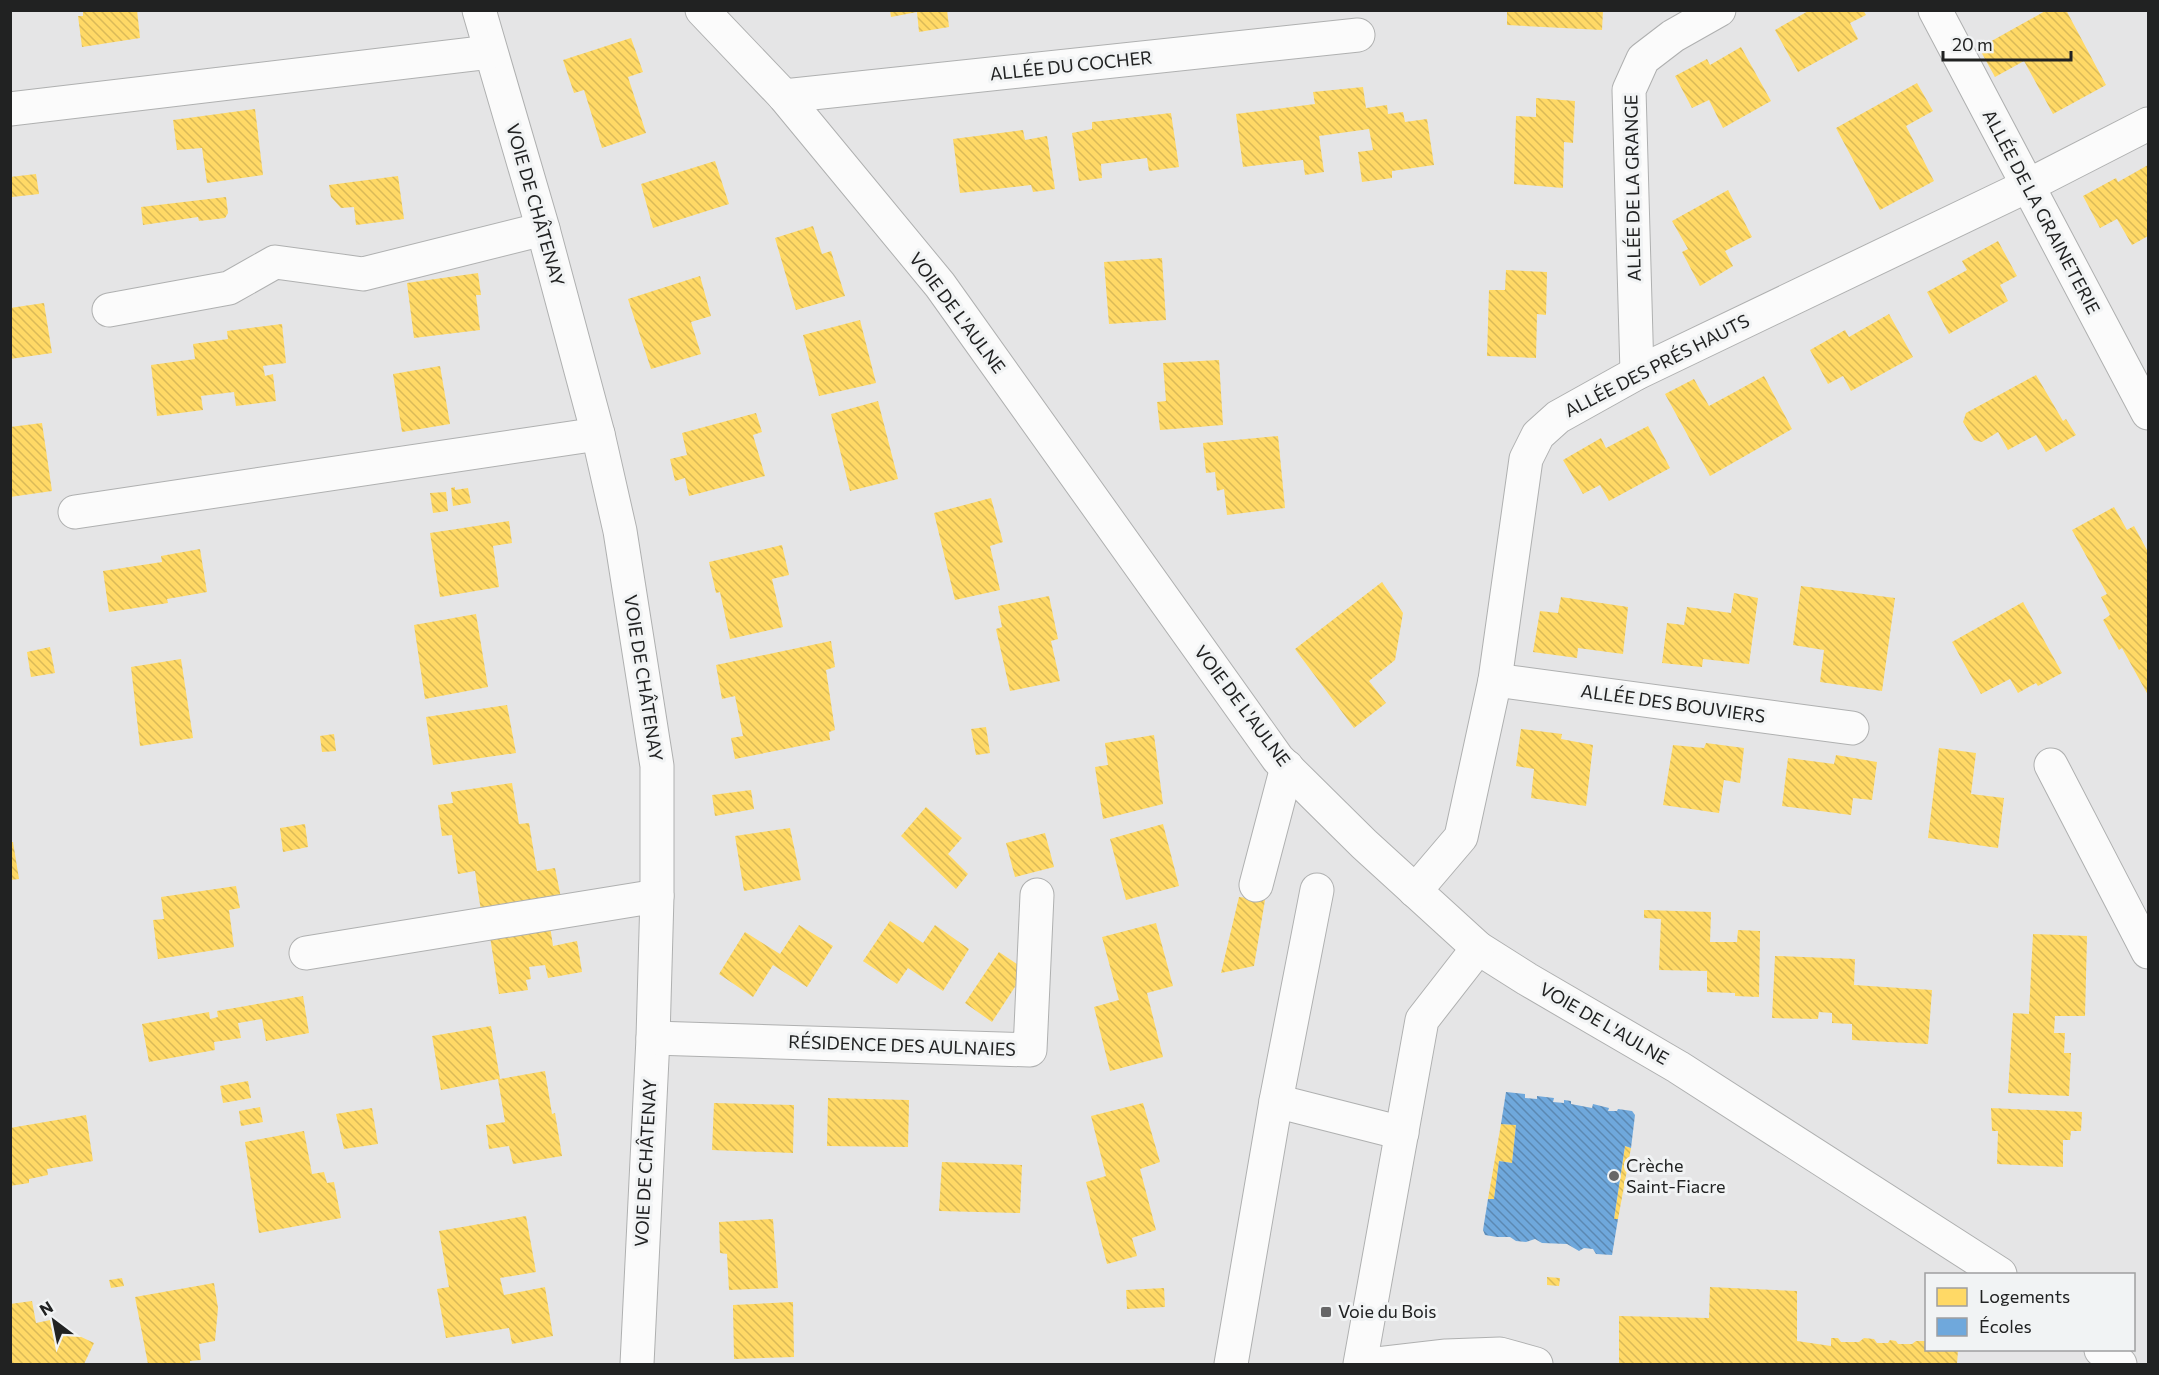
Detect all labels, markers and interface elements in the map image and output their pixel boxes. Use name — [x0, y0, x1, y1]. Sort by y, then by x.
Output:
scale bar — [1943, 24, 2070, 62]
text: 20 m — [1952, 33, 1993, 55]
street label: ALLÉE DU COCHER — [989, 46, 1153, 84]
street label: ALLÉE DE LA GRANGE — [1619, 95, 1645, 281]
street label: ALLÉE DE LA GRAINETERIE — [1979, 106, 2105, 318]
street label: VOIE DE CHÂTENAY — [502, 121, 570, 289]
street label: VOIE DE L'AULNE — [905, 248, 1010, 377]
street label: ALLÉE DES PRÉS HAUTS — [1560, 309, 1753, 421]
street label: VOIE DE CHÂTENAY — [620, 593, 668, 763]
street label: VOIE DE L'AULNE — [1190, 641, 1295, 770]
street label: ALLÉE DES BOUVIERS — [1580, 679, 1767, 727]
street label: VOIE DE L'AULNE — [1536, 977, 1673, 1069]
street label: RÉSIDENCE DES AULNAIES — [788, 1030, 1016, 1060]
street label: VOIE DE CHÂTENAY — [630, 1078, 660, 1248]
place label: Crèche Saint-Fiacre — [1626, 1154, 1726, 1197]
marker: Crèche Saint-Fiacre — [1607, 1169, 1621, 1183]
legend — [1925, 1273, 2135, 1351]
text: Logements — [1979, 1285, 2070, 1307]
north arrow — [24, 1291, 84, 1351]
text: N — [36, 1297, 56, 1319]
place label: Voie du Bois — [1338, 1300, 1437, 1322]
marker: Voie du Bois — [1319, 1305, 1333, 1319]
text: Écoles — [1979, 1315, 2032, 1337]

